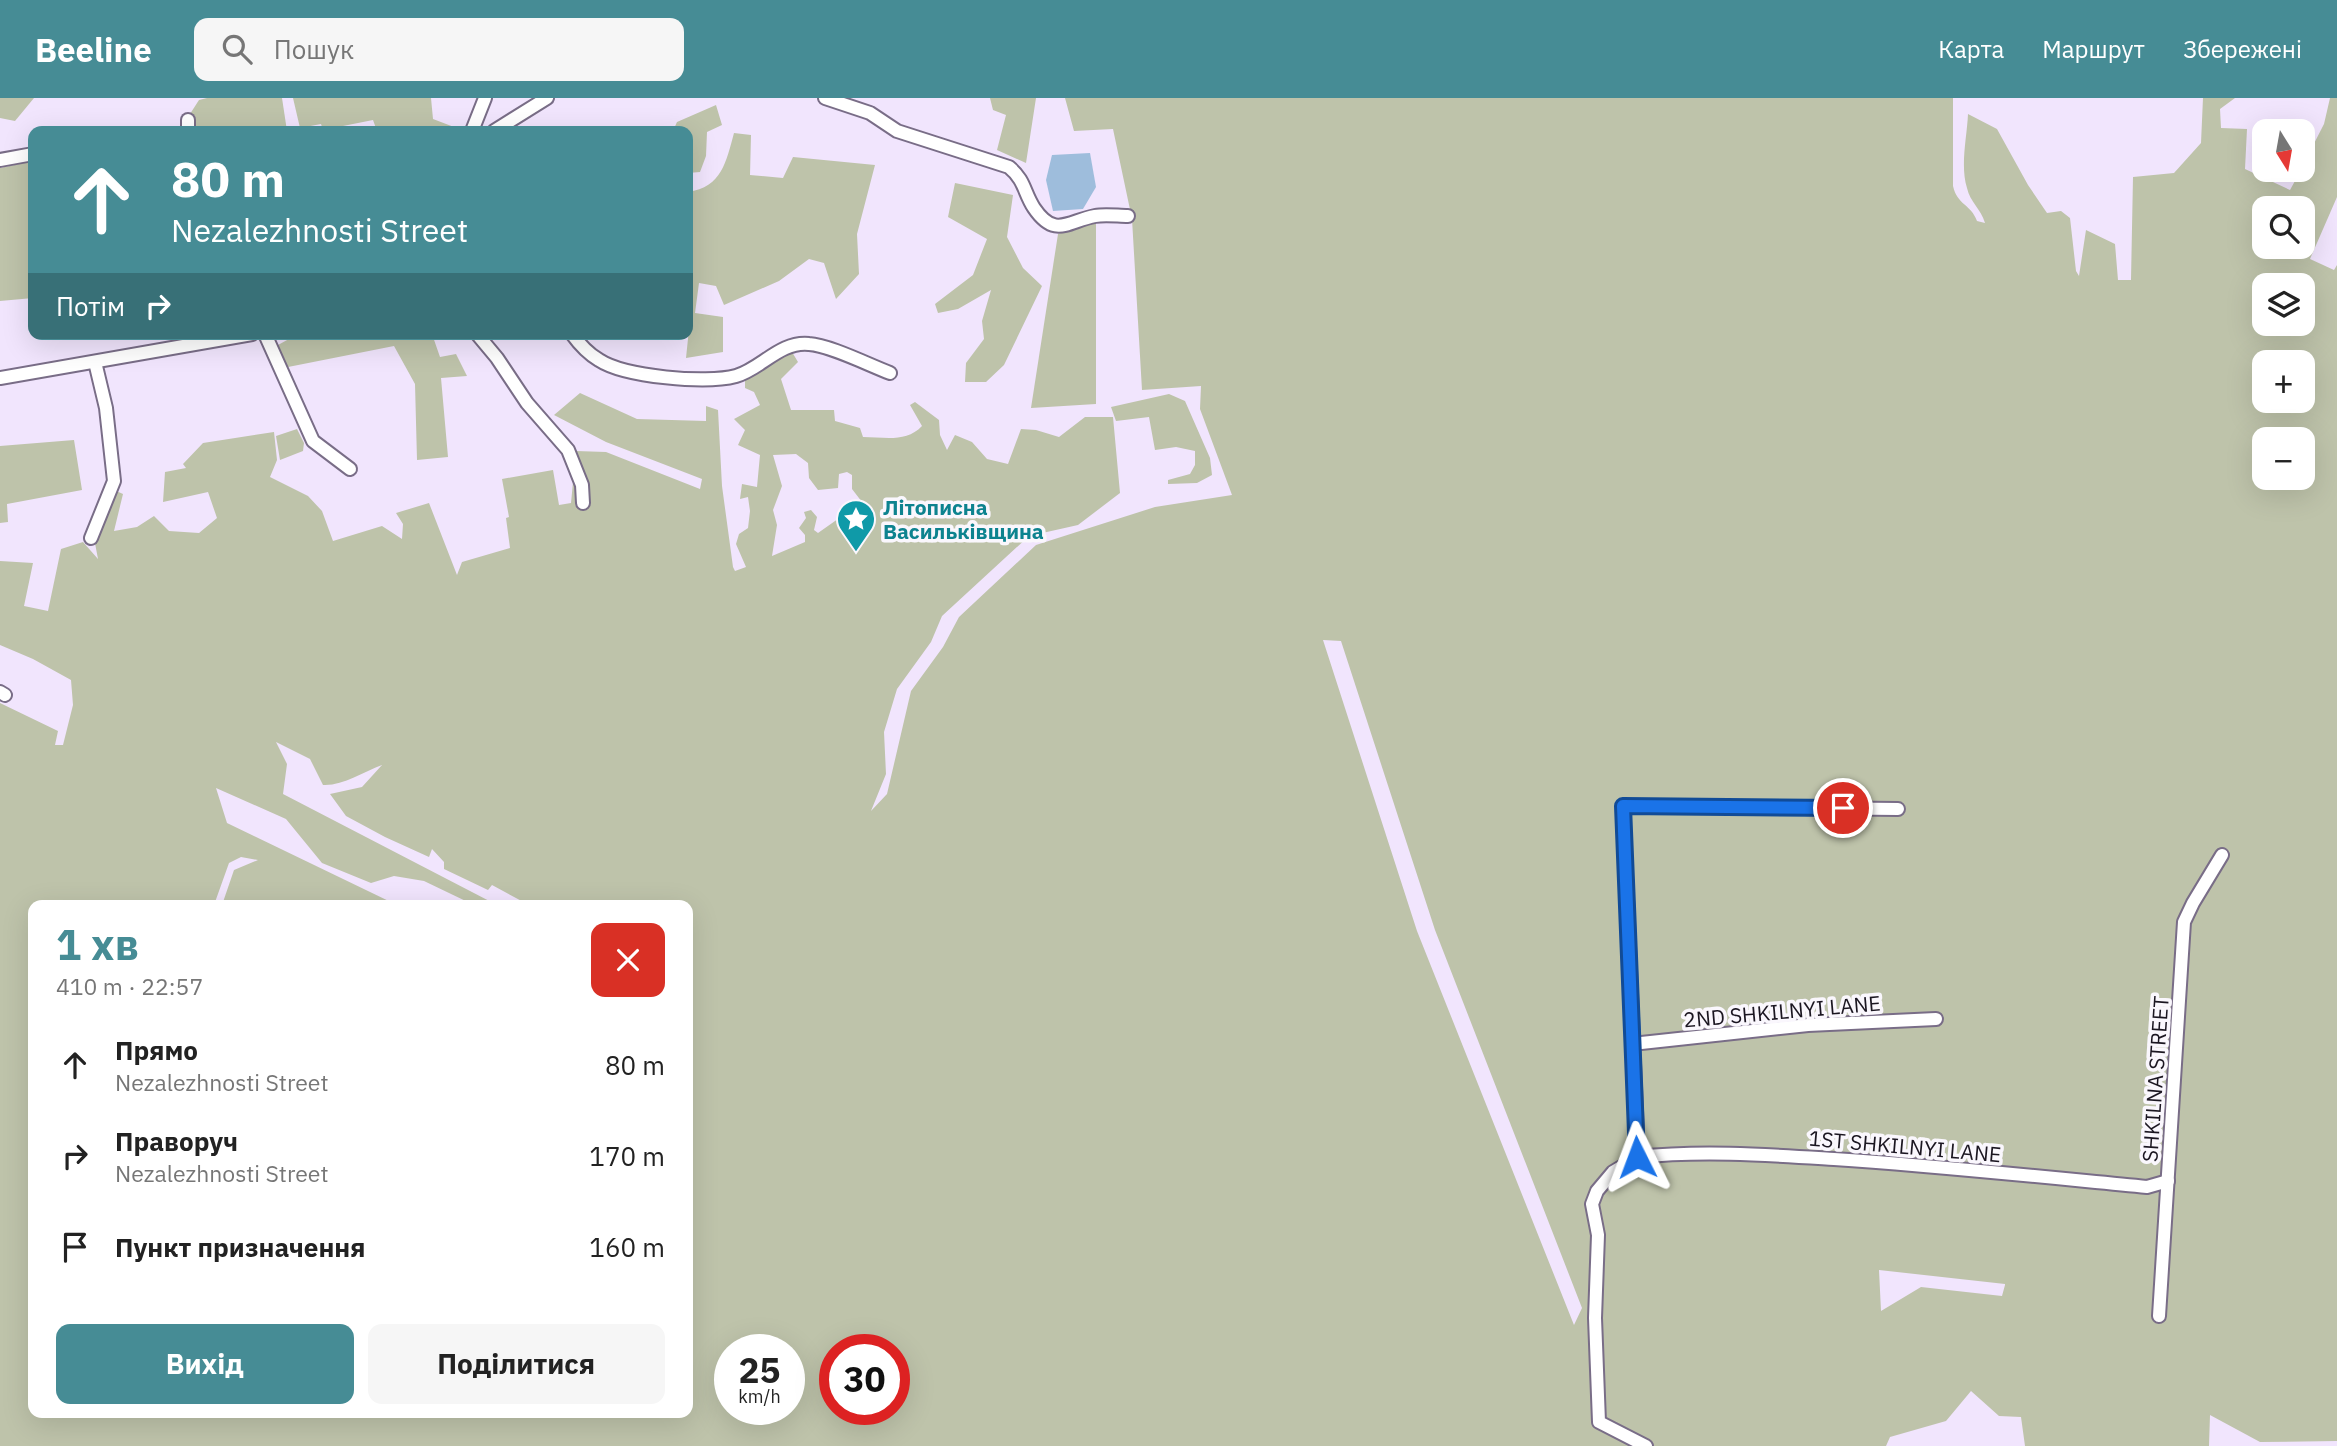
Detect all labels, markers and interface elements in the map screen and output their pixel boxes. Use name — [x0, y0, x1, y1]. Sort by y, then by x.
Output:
search box — [194, 18, 684, 81]
text: Beeline — [35, 28, 152, 71]
icon: search — [218, 30, 256, 68]
text: Пошук — [274, 32, 354, 66]
text: Карта — [1938, 33, 2004, 65]
text: Маршрут — [2042, 33, 2145, 65]
text: Збережені — [2183, 33, 2302, 65]
north arrow — [2252, 119, 2315, 182]
map controls — [2252, 119, 2315, 490]
text: 80 m — [171, 147, 285, 210]
icon: ahead — [56, 154, 147, 245]
button: search — [2252, 196, 2315, 259]
text: Nezalezhnosti Street — [171, 209, 468, 251]
button: layers — [2252, 273, 2315, 336]
icon: right — [139, 287, 177, 325]
text: Потім — [56, 289, 125, 323]
button: + — [2252, 350, 2315, 413]
button: − — [2252, 427, 2315, 490]
place label: Літописна Васильківщина — [883, 493, 1044, 545]
place icon: Літописна Васильківщина — [835, 498, 877, 553]
pin — [1813, 778, 1873, 838]
icon: arrive — [1824, 789, 1862, 827]
text: 1 хв — [56, 917, 139, 972]
button: close — [591, 923, 665, 997]
text: 410 m · 22:57 — [56, 971, 203, 1001]
street label: 2ND SHKILNYI LANE — [1682, 988, 1882, 1034]
street label: SHKILNA STREET — [2135, 995, 2175, 1163]
text: Прямо — [115, 1033, 198, 1067]
icon: ahead — [56, 1046, 94, 1084]
text: 80 m — [605, 1048, 665, 1082]
text: Nezalezhnosti Street — [115, 1067, 329, 1097]
position arrow — [1600, 1120, 1674, 1194]
text: Праворуч — [115, 1124, 238, 1158]
street label: 1ST SHKILNYI LANE — [1808, 1124, 2002, 1168]
icon: right — [56, 1137, 94, 1175]
text: 170 m — [589, 1139, 665, 1173]
text: Nezalezhnosti Street — [115, 1158, 329, 1188]
icon: arrive — [56, 1228, 94, 1266]
text: Пункт призначення — [115, 1230, 365, 1264]
text: 160 m — [589, 1230, 665, 1264]
button: Вихід — [56, 1324, 354, 1404]
button: Поділитися — [368, 1324, 665, 1404]
speed limit sign: 30 — [819, 1334, 910, 1425]
text: 25 — [738, 1347, 781, 1393]
text: km/h — [738, 1385, 781, 1408]

